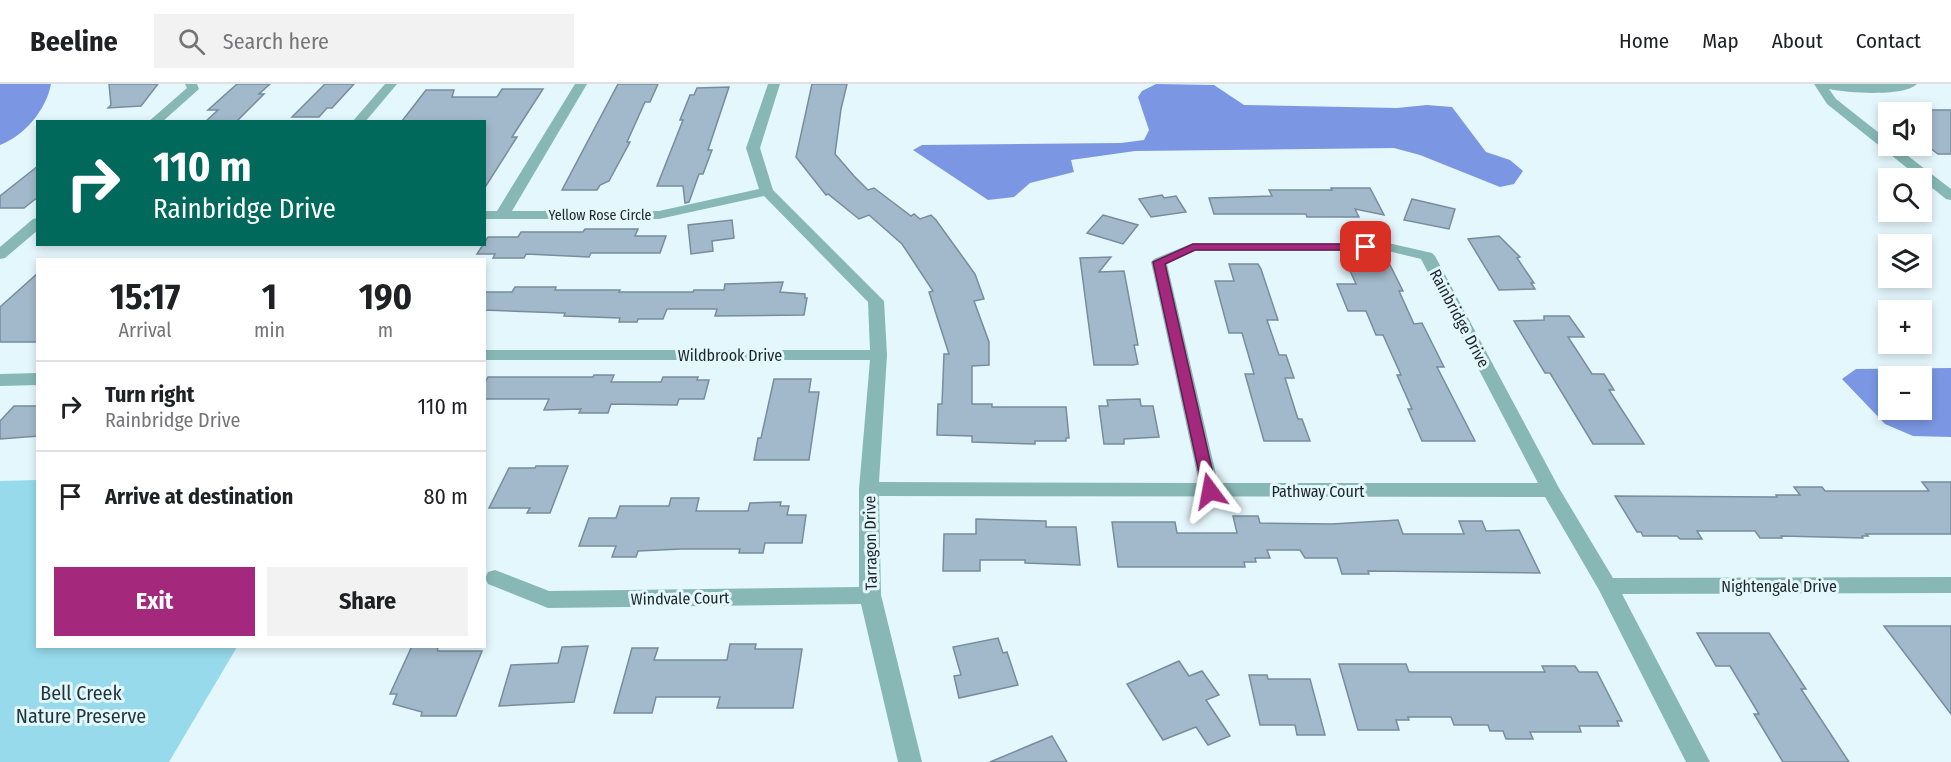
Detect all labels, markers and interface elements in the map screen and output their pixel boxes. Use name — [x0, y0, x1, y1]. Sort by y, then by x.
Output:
search box — [154, 14, 574, 68]
text: Beeline — [30, 25, 118, 58]
icon: search — [175, 25, 208, 58]
text: Search here — [223, 28, 329, 55]
text: Home — [1619, 28, 1669, 54]
text: Map — [1702, 28, 1739, 54]
text: About — [1772, 28, 1823, 54]
text: Contact — [1856, 28, 1921, 54]
map controls — [1878, 102, 1932, 420]
button: sound — [1878, 102, 1932, 156]
text: 110 m — [153, 142, 252, 192]
icon: right — [54, 144, 132, 222]
button: search — [1878, 168, 1932, 222]
text: Rainbridge Drive — [153, 193, 336, 225]
street label: Yellow Rose Circle — [549, 207, 652, 224]
pin — [1340, 221, 1391, 272]
icon: arrive — [1349, 230, 1382, 263]
button: layers — [1878, 234, 1932, 288]
street label: Rainbridge Drive — [1426, 266, 1493, 371]
text: 15:17 — [110, 275, 180, 319]
text: 1 — [262, 275, 277, 319]
text: 190 — [359, 275, 412, 319]
button: + — [1878, 300, 1932, 354]
text: Arrival — [118, 318, 172, 342]
text: min — [254, 318, 285, 342]
text: m — [378, 318, 393, 342]
street label: Wildbrook Drive — [678, 346, 782, 365]
button: − — [1878, 366, 1932, 420]
text: Turn right — [105, 381, 194, 408]
icon: right — [54, 390, 87, 423]
text: 110 m — [418, 393, 468, 420]
text: Rainbridge Drive — [105, 408, 240, 432]
position arrow — [1178, 459, 1242, 523]
icon: arrive — [54, 480, 87, 513]
street label: Pathway Court — [1271, 482, 1365, 501]
text: Arrive at destination — [105, 483, 293, 510]
text: 80 m — [423, 483, 468, 510]
street label: Tarragon Drive — [860, 495, 881, 590]
button: Exit — [54, 567, 255, 636]
button: Share — [267, 567, 468, 636]
street label: Nightengale Drive — [1721, 577, 1837, 596]
street label: Windvale Court — [630, 588, 730, 609]
park label: Bell Creek Nature Preserve — [16, 681, 146, 728]

